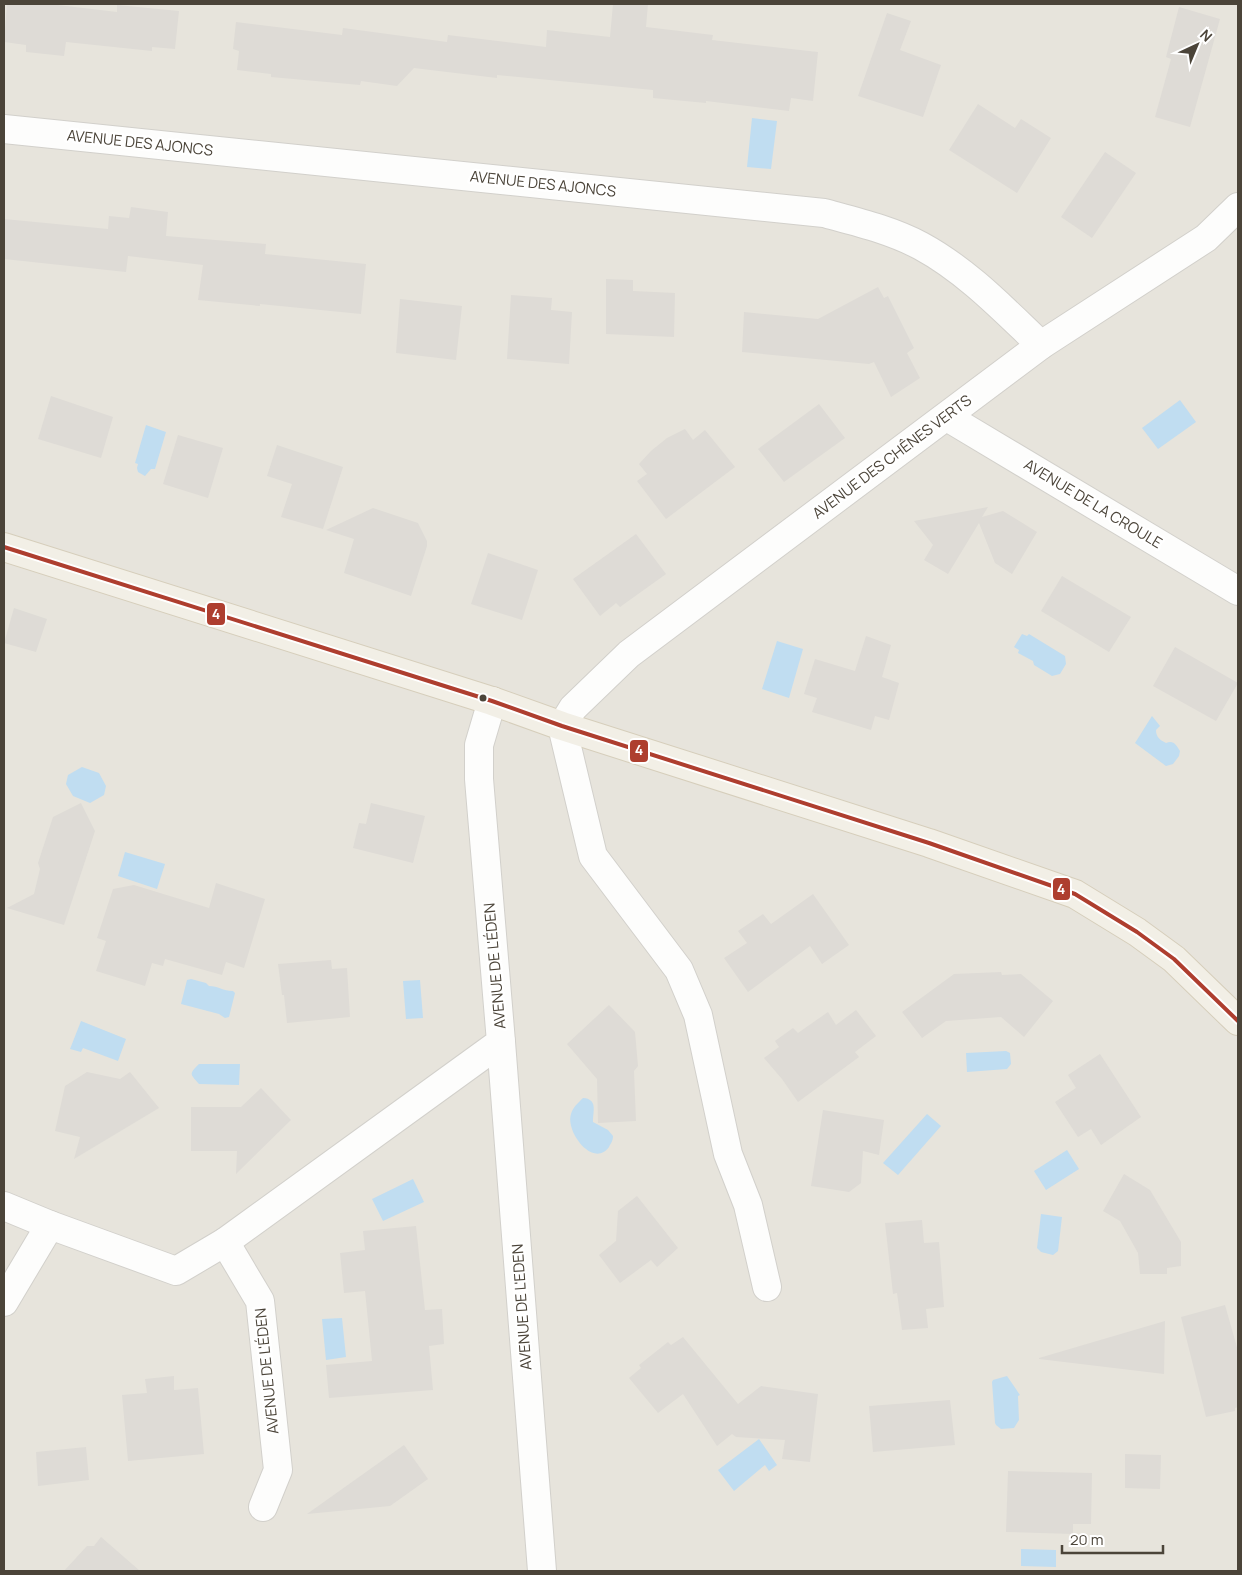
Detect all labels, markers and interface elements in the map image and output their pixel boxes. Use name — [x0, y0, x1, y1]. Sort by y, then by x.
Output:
north arrow — [1172, 20, 1222, 70]
text: N — [1196, 25, 1217, 46]
street label: AVENUE DES AJONCS — [66, 124, 214, 161]
street label: AVENUE DES AJONCS — [469, 165, 617, 202]
street label: AVENUE DES CHÊNES VERTS — [808, 390, 976, 523]
street label: AVENUE DE LA CROULE — [1020, 454, 1166, 553]
line badge: 4 — [206, 602, 226, 626]
text: 4 — [212, 604, 220, 623]
unlabelled marker — [478, 693, 488, 703]
line badge: 4 — [629, 739, 649, 763]
text: 4 — [635, 740, 643, 759]
line badge: 4 — [1052, 877, 1071, 901]
text: 4 — [1057, 879, 1065, 898]
street label: AVENUE DE L'ÉDEN — [479, 902, 510, 1030]
street label: AVENUE DE L'EDEN — [507, 1243, 536, 1371]
street label: AVENUE DE L'ÉDEN — [249, 1307, 284, 1435]
scale bar — [1062, 1522, 1163, 1554]
text: 20 m — [1070, 1529, 1103, 1550]

